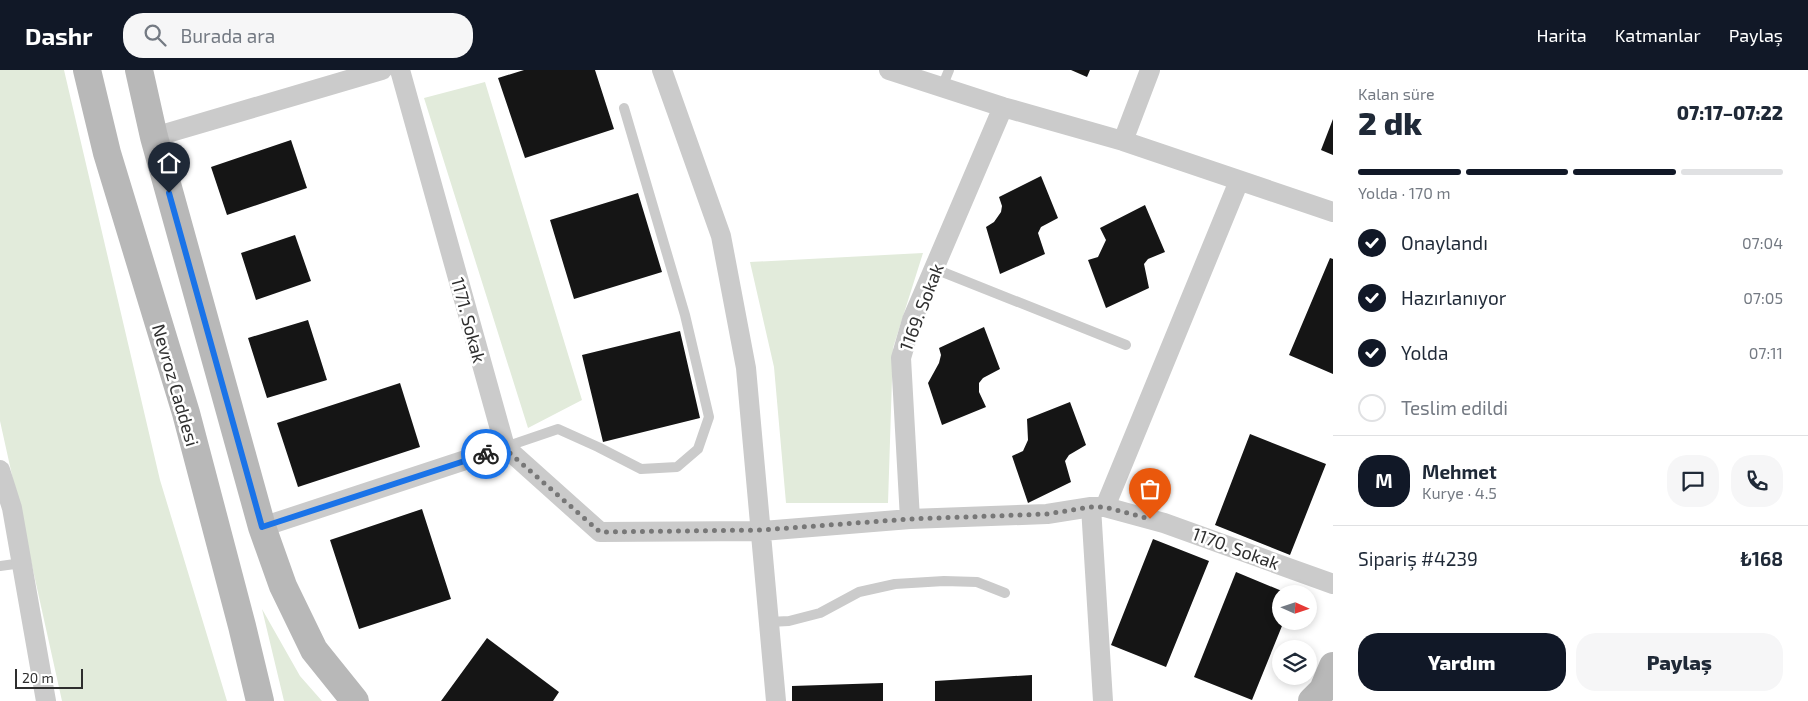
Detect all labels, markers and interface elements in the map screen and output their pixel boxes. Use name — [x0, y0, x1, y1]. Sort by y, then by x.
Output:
search box — [123, 13, 473, 58]
text: Dashr — [25, 21, 93, 50]
icon: search — [141, 21, 169, 49]
text: Burada ara — [181, 24, 275, 47]
text: Harita — [1536, 24, 1587, 46]
text: Katmanlar — [1615, 24, 1701, 46]
text: Paylaş — [1729, 24, 1783, 46]
text: Kalan süre — [1358, 84, 1435, 103]
text: 07:17–07:22 — [1677, 101, 1783, 124]
text: 2 dk — [1358, 103, 1422, 141]
pin — [148, 142, 190, 193]
icon: home — [155, 149, 183, 177]
text: Yolda · 170 m — [1358, 183, 1451, 202]
icon: check — [1358, 229, 1386, 257]
text: Onaylandı — [1401, 231, 1488, 254]
text: 07:04 — [1742, 233, 1783, 252]
street label: 1169. Sokak — [894, 260, 948, 354]
street label: 1171. Sokak — [447, 275, 491, 365]
icon: check — [1358, 284, 1386, 312]
text: Hazırlanıyor — [1401, 286, 1506, 309]
text: 07:05 — [1743, 288, 1783, 307]
street label: Nevroz Caddesi — [148, 321, 204, 449]
icon: check — [1358, 339, 1386, 367]
text: Yolda — [1401, 341, 1448, 364]
text: 07:11 — [1749, 343, 1783, 362]
text: Teslim edildi — [1401, 396, 1508, 419]
courier — [461, 429, 511, 479]
icon: bike — [472, 440, 500, 468]
button: chat — [1667, 455, 1719, 507]
button: phone — [1731, 455, 1783, 507]
text: Mehmet — [1422, 460, 1497, 483]
pin — [1129, 468, 1171, 519]
text: M — [1375, 469, 1393, 492]
icon: bag — [1136, 475, 1164, 503]
text: Kurye · 4.5 — [1422, 483, 1497, 502]
street label: 1170. Sokak — [1189, 522, 1283, 574]
text: Sipariş #4239 — [1358, 547, 1478, 570]
text: ₺168 — [1740, 547, 1783, 570]
north arrow — [1272, 585, 1318, 630]
map controls — [1272, 585, 1317, 685]
button: Yardım — [1358, 633, 1566, 691]
button: Paylaş — [1576, 633, 1783, 691]
button: layers — [1272, 640, 1317, 685]
scale bar — [15, 666, 82, 689]
text: 20 m — [22, 669, 54, 686]

